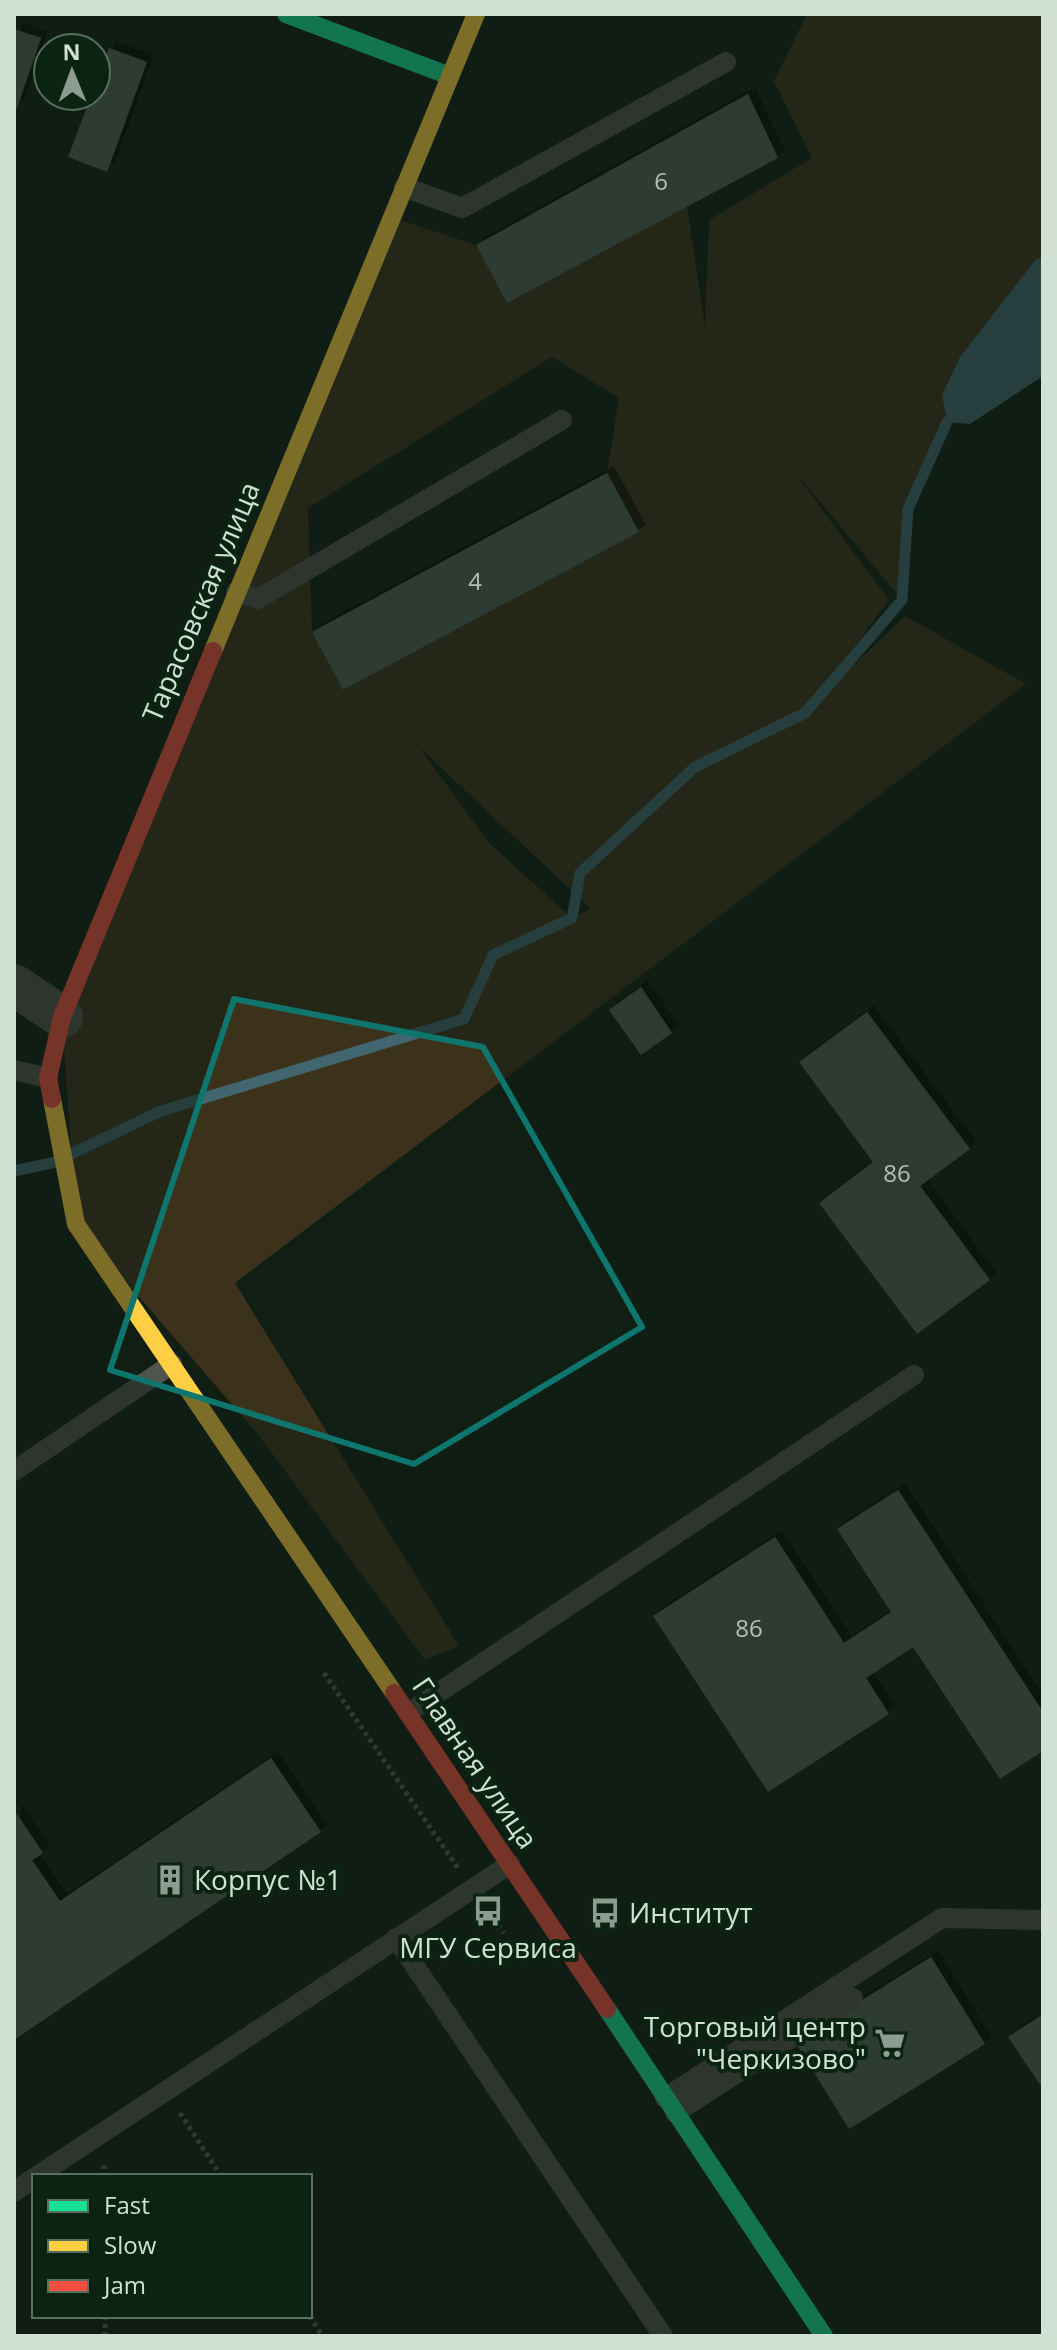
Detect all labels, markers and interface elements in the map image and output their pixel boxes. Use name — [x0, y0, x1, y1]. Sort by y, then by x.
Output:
north arrow — [32, 32, 112, 112]
text: N — [62, 36, 81, 66]
house number: 6 — [654, 164, 668, 197]
street label: Тарасовская улица — [132, 476, 268, 727]
house number: 4 — [468, 564, 482, 597]
house number: 86 — [883, 1156, 911, 1189]
house number: 86 — [735, 1611, 763, 1644]
street label: Главная улица — [404, 1669, 547, 1856]
place label: Корпус №1 — [194, 1860, 342, 1898]
building icon: Корпус №1 — [153, 1863, 187, 1897]
place label: Институт — [629, 1893, 753, 1931]
bus stop icon: МГУ Сервиса — [471, 1894, 505, 1928]
bus stop icon: Институт — [588, 1896, 622, 1930]
place label: МГУ Сервиса — [399, 1928, 577, 1966]
place label: Торговый центр "Черкизово" — [644, 2007, 866, 2077]
supermarket icon: Торговый центр "Черкизово" — [873, 2026, 907, 2060]
legend — [32, 2174, 312, 2318]
text: Fast — [104, 2188, 150, 2221]
text: Slow — [104, 2228, 157, 2261]
text: Jam — [102, 2268, 146, 2301]

